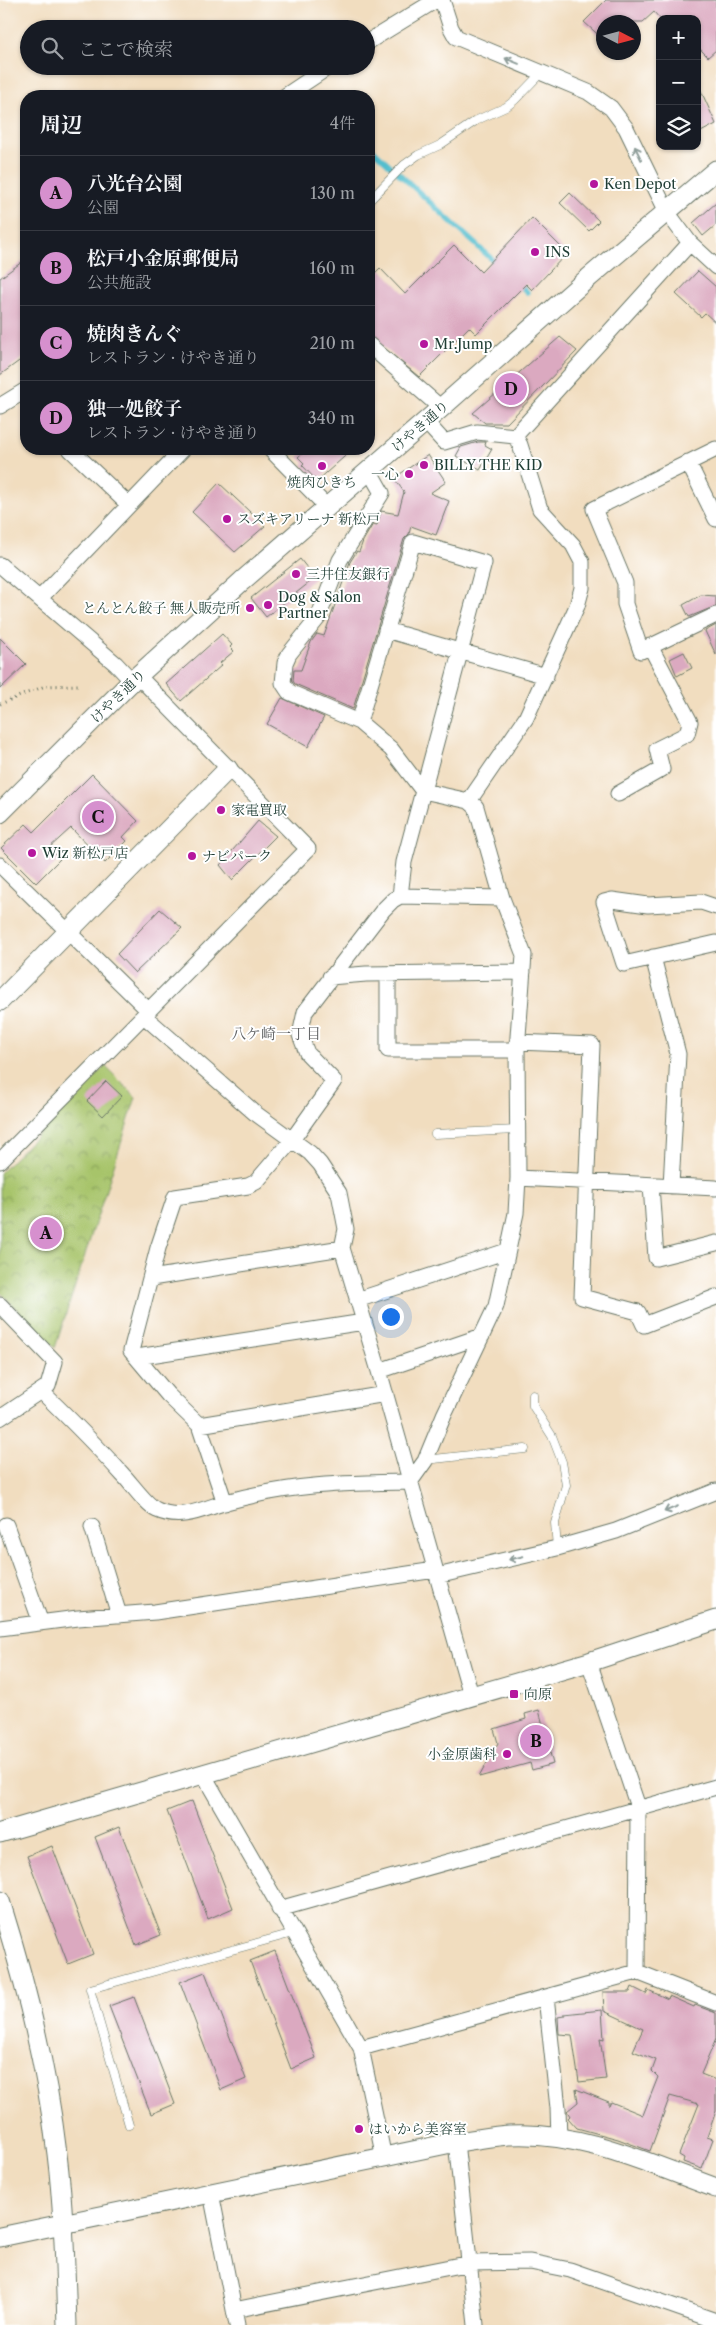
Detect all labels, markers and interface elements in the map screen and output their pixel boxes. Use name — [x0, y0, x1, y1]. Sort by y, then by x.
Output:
north arrow — [596, 15, 641, 60]
map controls — [656, 15, 701, 150]
button: + — [656, 15, 701, 60]
search box — [20, 20, 375, 75]
icon: search — [38, 34, 66, 62]
text: ここで検索 — [78, 38, 173, 61]
one-way arrow — [505, 56, 520, 66]
button: − — [656, 60, 701, 105]
button: layers — [656, 105, 701, 150]
text: 周辺 — [40, 112, 82, 137]
text: 4件 — [330, 113, 355, 133]
one-way arrow — [633, 145, 643, 160]
text: 八光台公園 — [87, 172, 182, 195]
place label: Ken Depot — [604, 175, 676, 193]
marker: Ken Depot — [588, 178, 600, 190]
text: A — [50, 183, 62, 203]
text: 130 m — [310, 183, 355, 203]
text: 公園 — [87, 197, 119, 217]
place label: INS — [545, 243, 570, 261]
marker: INS — [529, 246, 541, 258]
text: 松戸小金原郵便局 — [87, 247, 239, 270]
text: B — [50, 258, 62, 278]
text: 160 m — [310, 258, 355, 278]
text: 公共施設 — [87, 272, 151, 292]
text: 焼肉きんぐ — [87, 322, 182, 345]
text: C — [50, 333, 62, 353]
text: 210 m — [310, 333, 355, 353]
place label: Mr.Jump — [434, 335, 492, 353]
marker: Mr.Jump — [418, 338, 430, 350]
text: レストラン · けやき通り — [87, 347, 260, 367]
pin: D — [495, 370, 527, 408]
street label: けやき通り — [388, 396, 452, 456]
text: 独一処餃子 — [87, 397, 182, 420]
text: D — [49, 408, 63, 428]
text: 340 m — [308, 408, 355, 428]
text: レストラン · けやき通り — [87, 422, 260, 442]
place label: BILLY THE KID — [434, 456, 542, 474]
marker: BILLY THE KID — [418, 459, 430, 471]
marker: 焼肉ひきち — [316, 460, 328, 472]
place label: 一心 — [371, 465, 399, 483]
marker: 一心 — [403, 468, 415, 480]
place label: 焼肉ひきち — [287, 473, 357, 491]
place label: スズキアリーナ 新松戸 — [237, 510, 380, 528]
marker: スズキアリーナ 新松戸 — [221, 513, 233, 525]
place label: 三井住友銀行 — [306, 565, 390, 583]
marker: 三井住友銀行 — [290, 568, 302, 580]
place label: Dog & Salon Partner — [278, 588, 361, 622]
place label: とんとん餃子 無人販売所 — [82, 599, 240, 617]
marker: Dog & Salon Partner — [262, 599, 274, 611]
marker: とんとん餃子 無人販売所 — [244, 602, 256, 614]
street label: けやき通り — [87, 665, 149, 727]
pin: C — [82, 798, 114, 836]
place label: 家電買取 — [231, 801, 287, 819]
marker: 家電買取 — [215, 804, 227, 816]
place label: Wiz 新松戸店 — [41, 844, 129, 862]
marker: Wiz 新松戸店 — [26, 847, 38, 859]
place label: ナビパーク — [202, 847, 272, 865]
marker: ナビパーク — [186, 850, 198, 862]
district label: 八ケ崎一丁目 — [231, 1024, 321, 1043]
pin: A — [30, 1214, 62, 1252]
your location — [378, 1304, 404, 1330]
one-way arrow — [664, 1505, 679, 1514]
one-way arrow — [509, 1554, 525, 1563]
place label: 向原 — [524, 1685, 552, 1703]
marker: 向原 — [508, 1688, 520, 1700]
pin: B — [520, 1722, 552, 1760]
place label: 小金原歯科 — [427, 1745, 497, 1763]
marker: 小金原歯科 — [501, 1748, 513, 1760]
place label: はいから美容室 — [369, 2120, 467, 2138]
marker: はいから美容室 — [353, 2123, 365, 2135]

